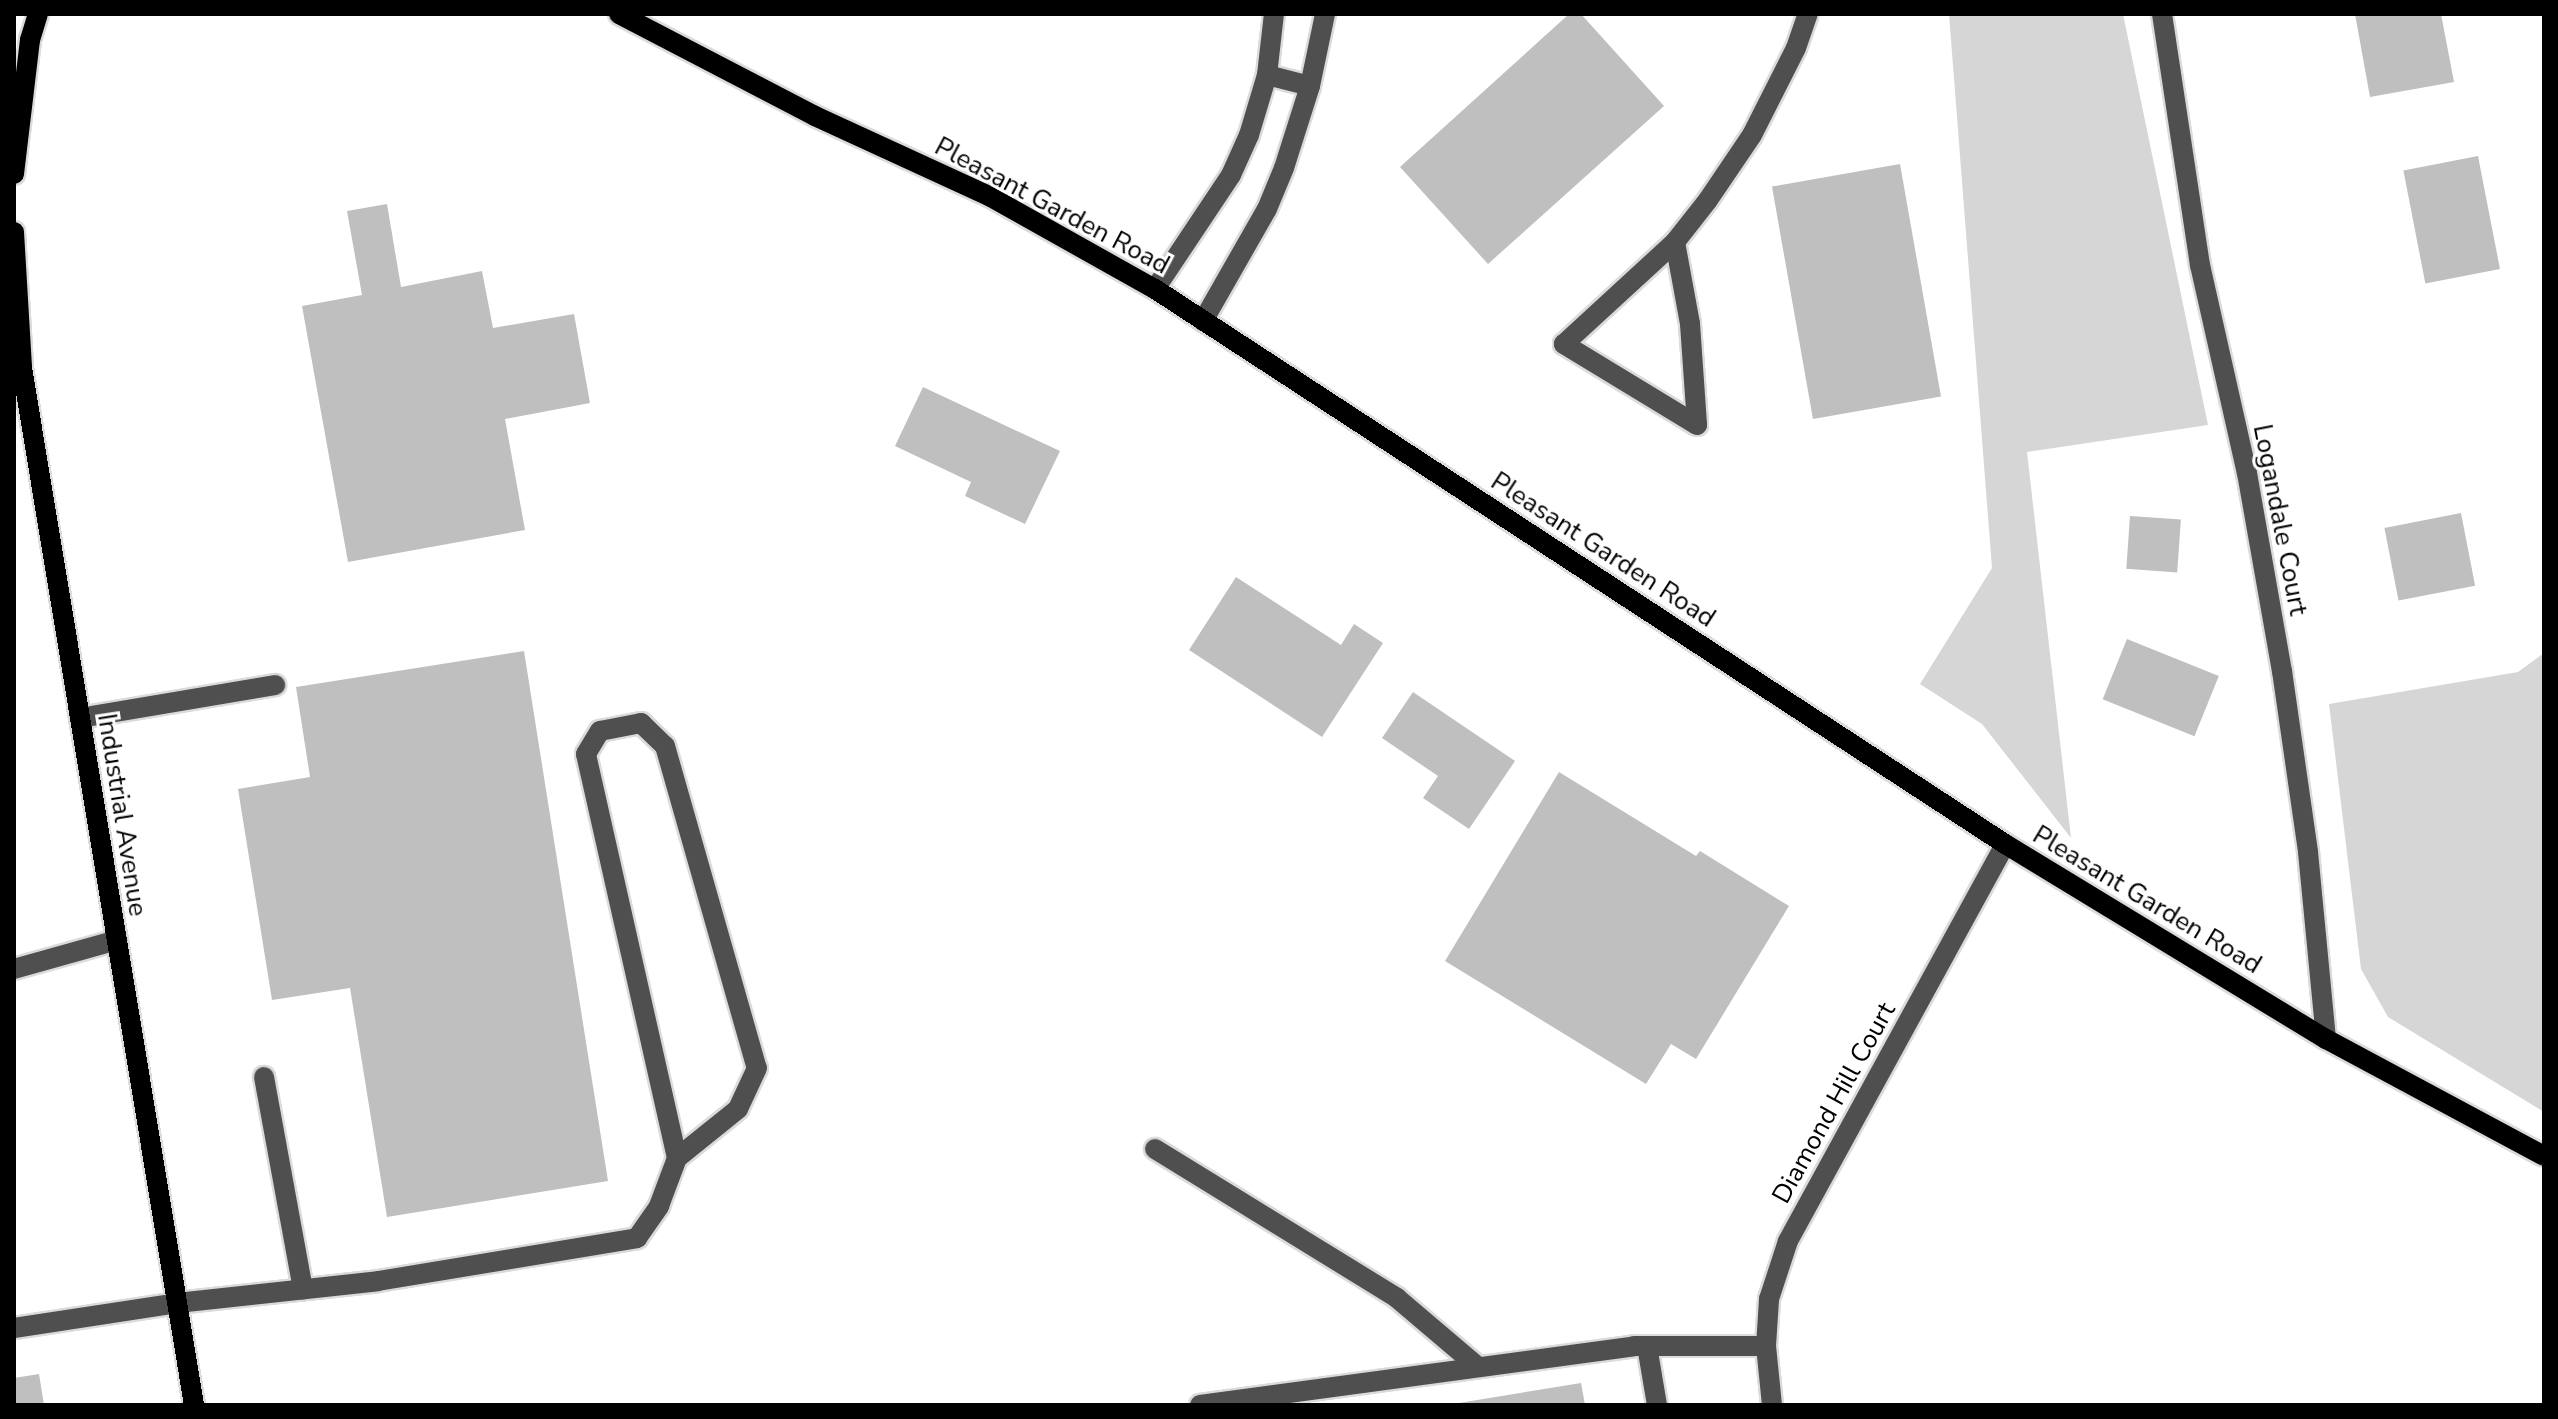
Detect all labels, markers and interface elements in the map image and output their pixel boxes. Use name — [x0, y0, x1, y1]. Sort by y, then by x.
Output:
street label: Pleasant Garden Road — [929, 131, 1175, 281]
street label: Logandale Court — [2246, 422, 2314, 618]
street label: Pleasant Garden Road — [1485, 466, 1721, 634]
street label: Industrial Avenue — [91, 712, 153, 918]
street label: Pleasant Garden Road — [2027, 819, 2267, 981]
street label: Diamond Hill Court — [1766, 997, 1902, 1209]

